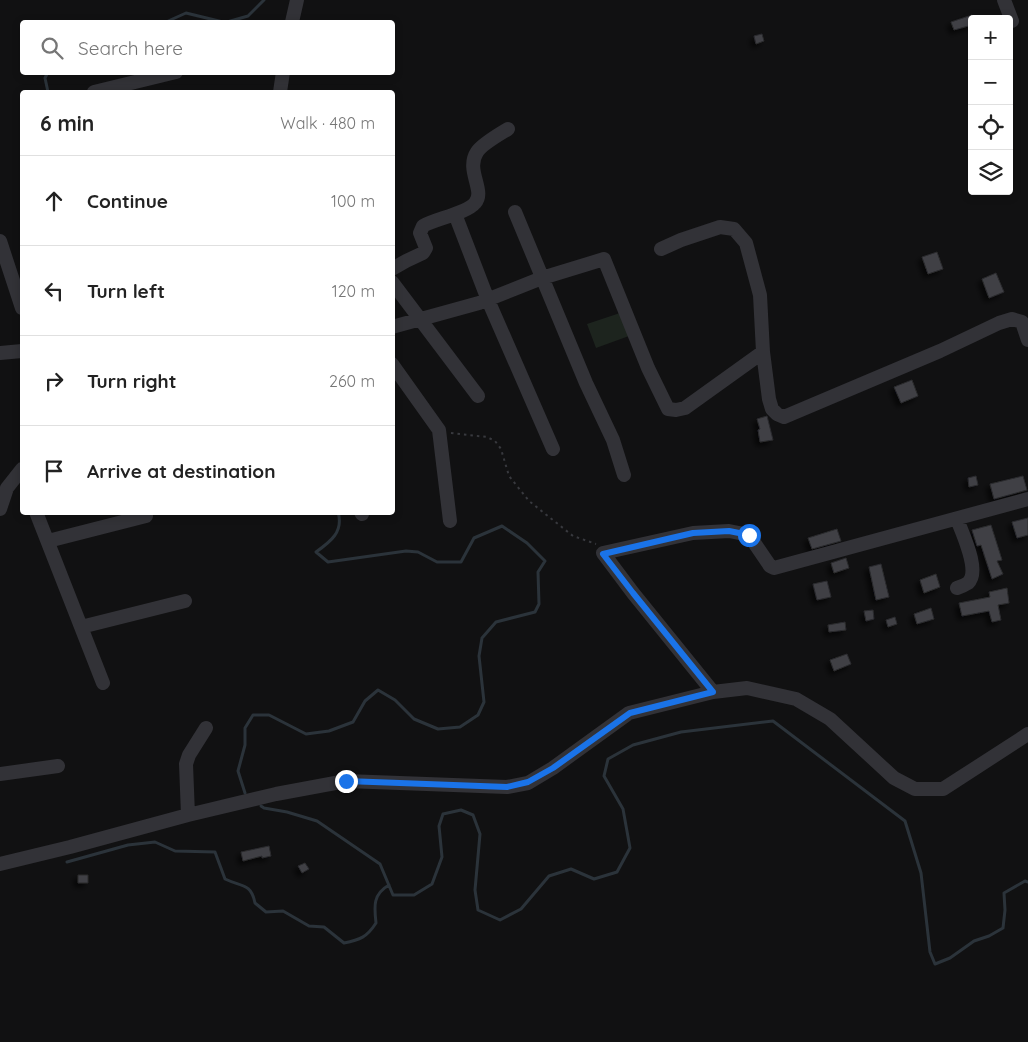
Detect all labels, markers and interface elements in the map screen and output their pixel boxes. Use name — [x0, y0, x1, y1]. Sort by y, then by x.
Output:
map controls — [968, 15, 1013, 195]
button: + — [968, 15, 1013, 60]
search box — [20, 20, 395, 75]
icon: search — [38, 34, 66, 62]
text: Search here — [78, 36, 183, 60]
button: − — [968, 60, 1013, 105]
button: locate — [968, 105, 1013, 150]
text: 6 min — [40, 110, 94, 136]
text: Walk · 480 m — [280, 113, 375, 133]
button: layers — [968, 150, 1013, 195]
icon: ahead — [40, 187, 68, 215]
text: Continue — [87, 189, 168, 213]
text: 100 m — [331, 191, 375, 211]
icon: left — [40, 277, 68, 305]
text: Turn left — [87, 279, 165, 303]
text: 120 m — [332, 281, 375, 301]
icon: right — [40, 367, 68, 395]
text: Turn right — [87, 369, 176, 393]
text: 260 m — [329, 371, 375, 391]
icon: arrive — [40, 457, 68, 485]
text: Arrive at destination — [87, 459, 276, 483]
route start — [738, 524, 761, 547]
route end — [335, 770, 358, 793]

